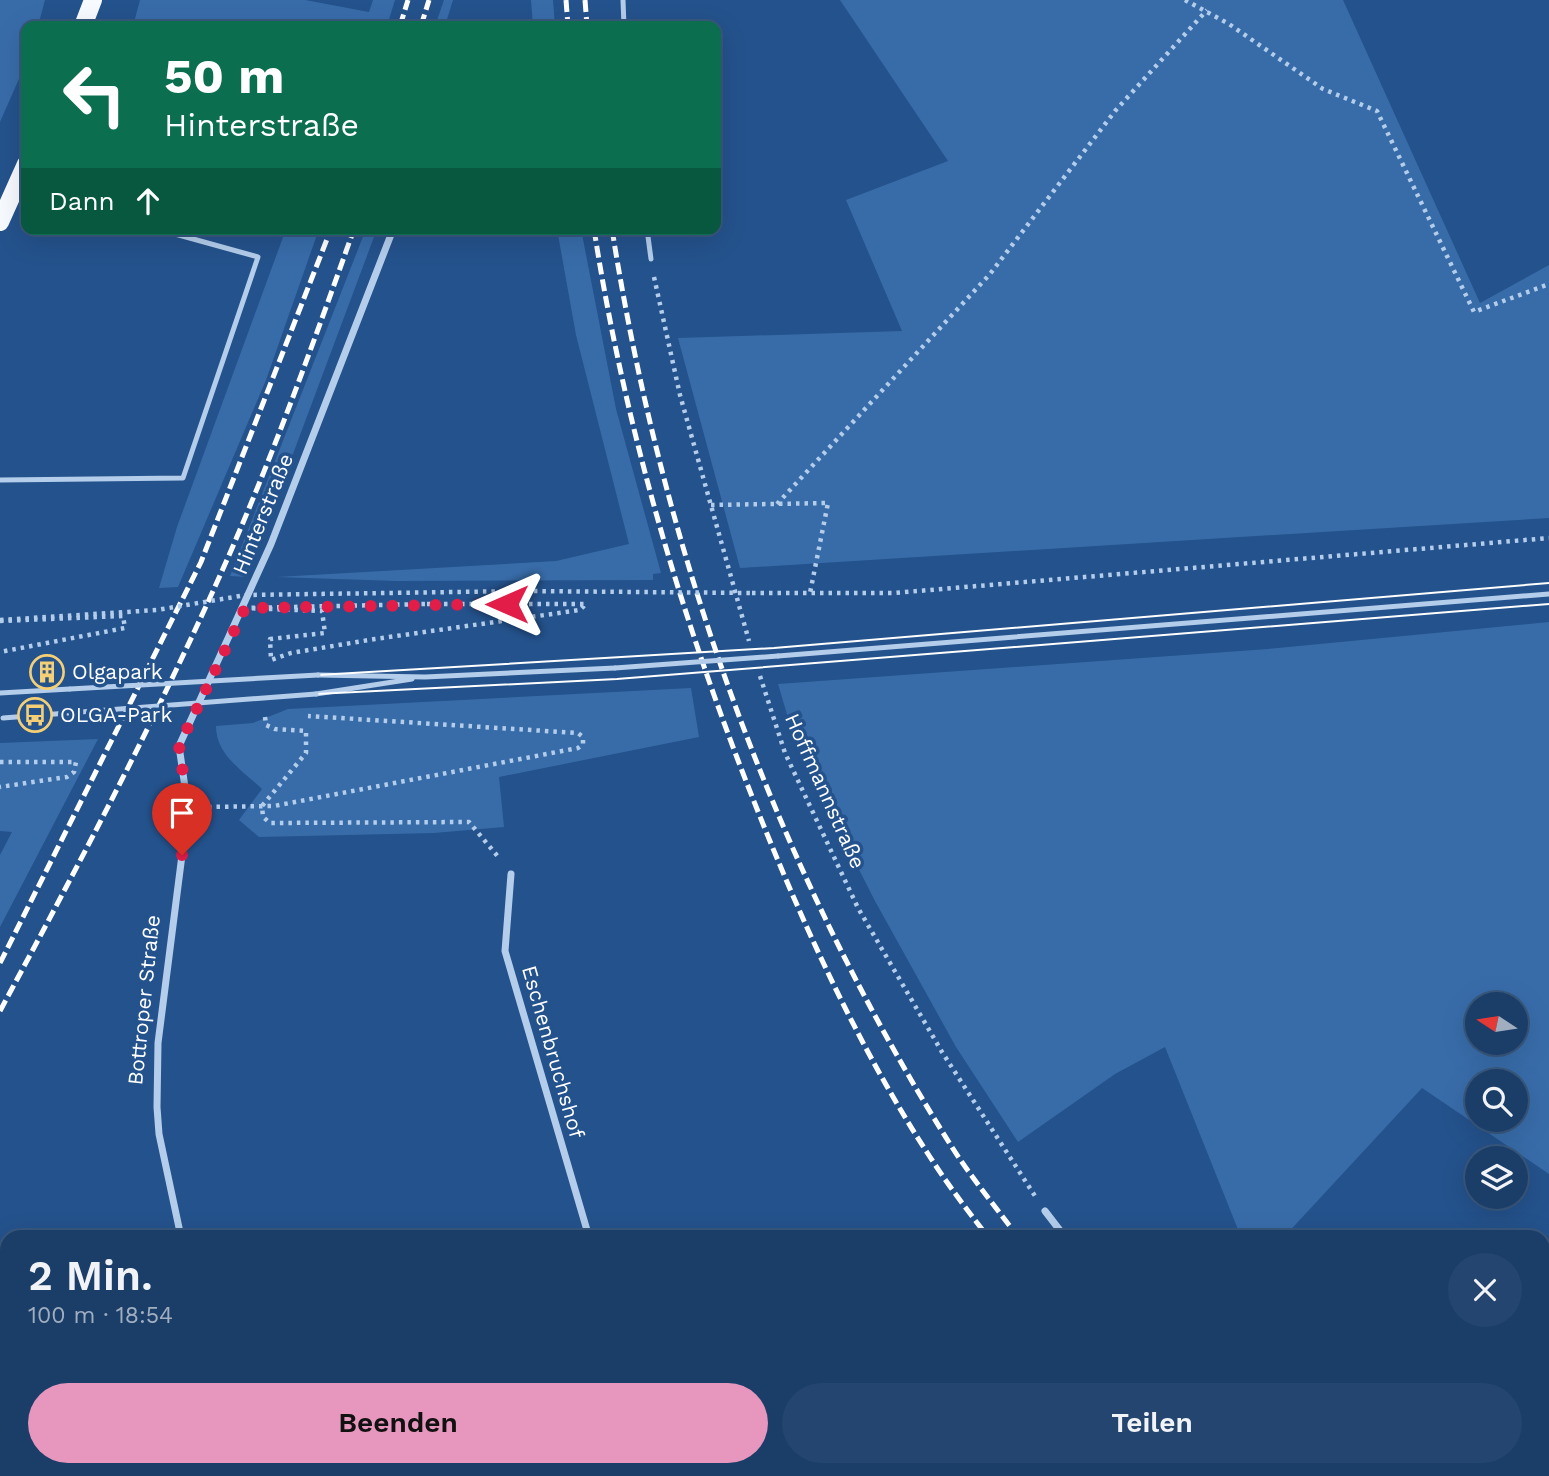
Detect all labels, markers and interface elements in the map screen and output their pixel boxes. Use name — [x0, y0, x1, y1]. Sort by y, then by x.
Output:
text: 50 m — [164, 47, 284, 105]
icon: left — [49, 49, 140, 140]
text: Hinterstraße — [164, 106, 359, 144]
icon: ahead — [129, 182, 167, 220]
text: Dann — [49, 186, 115, 216]
street label: Hinterstraße — [227, 450, 298, 578]
position arrow — [470, 567, 544, 641]
building icon: Olgapark — [28, 653, 66, 691]
place label: Olgapark — [72, 659, 163, 684]
bus stop icon: OLGA-Park — [16, 696, 54, 734]
place label: OLGA-Park — [60, 702, 172, 727]
street label: Hoffmannstraße — [780, 709, 871, 872]
pin — [152, 783, 212, 855]
icon: arrive — [163, 794, 201, 832]
street label: Bottroper Straße — [122, 913, 165, 1086]
street label: Eschenbruchshof — [517, 963, 590, 1141]
north arrow — [1465, 992, 1528, 1055]
map controls — [1465, 992, 1528, 1209]
button: search — [1465, 1069, 1528, 1132]
button: layers — [1465, 1146, 1528, 1209]
text: 2 Min. — [28, 1251, 153, 1300]
button: close — [1448, 1253, 1522, 1327]
text: 100 m · 18:54 — [28, 1302, 173, 1329]
button: Beenden — [28, 1383, 768, 1463]
button: Teilen — [782, 1383, 1522, 1463]

